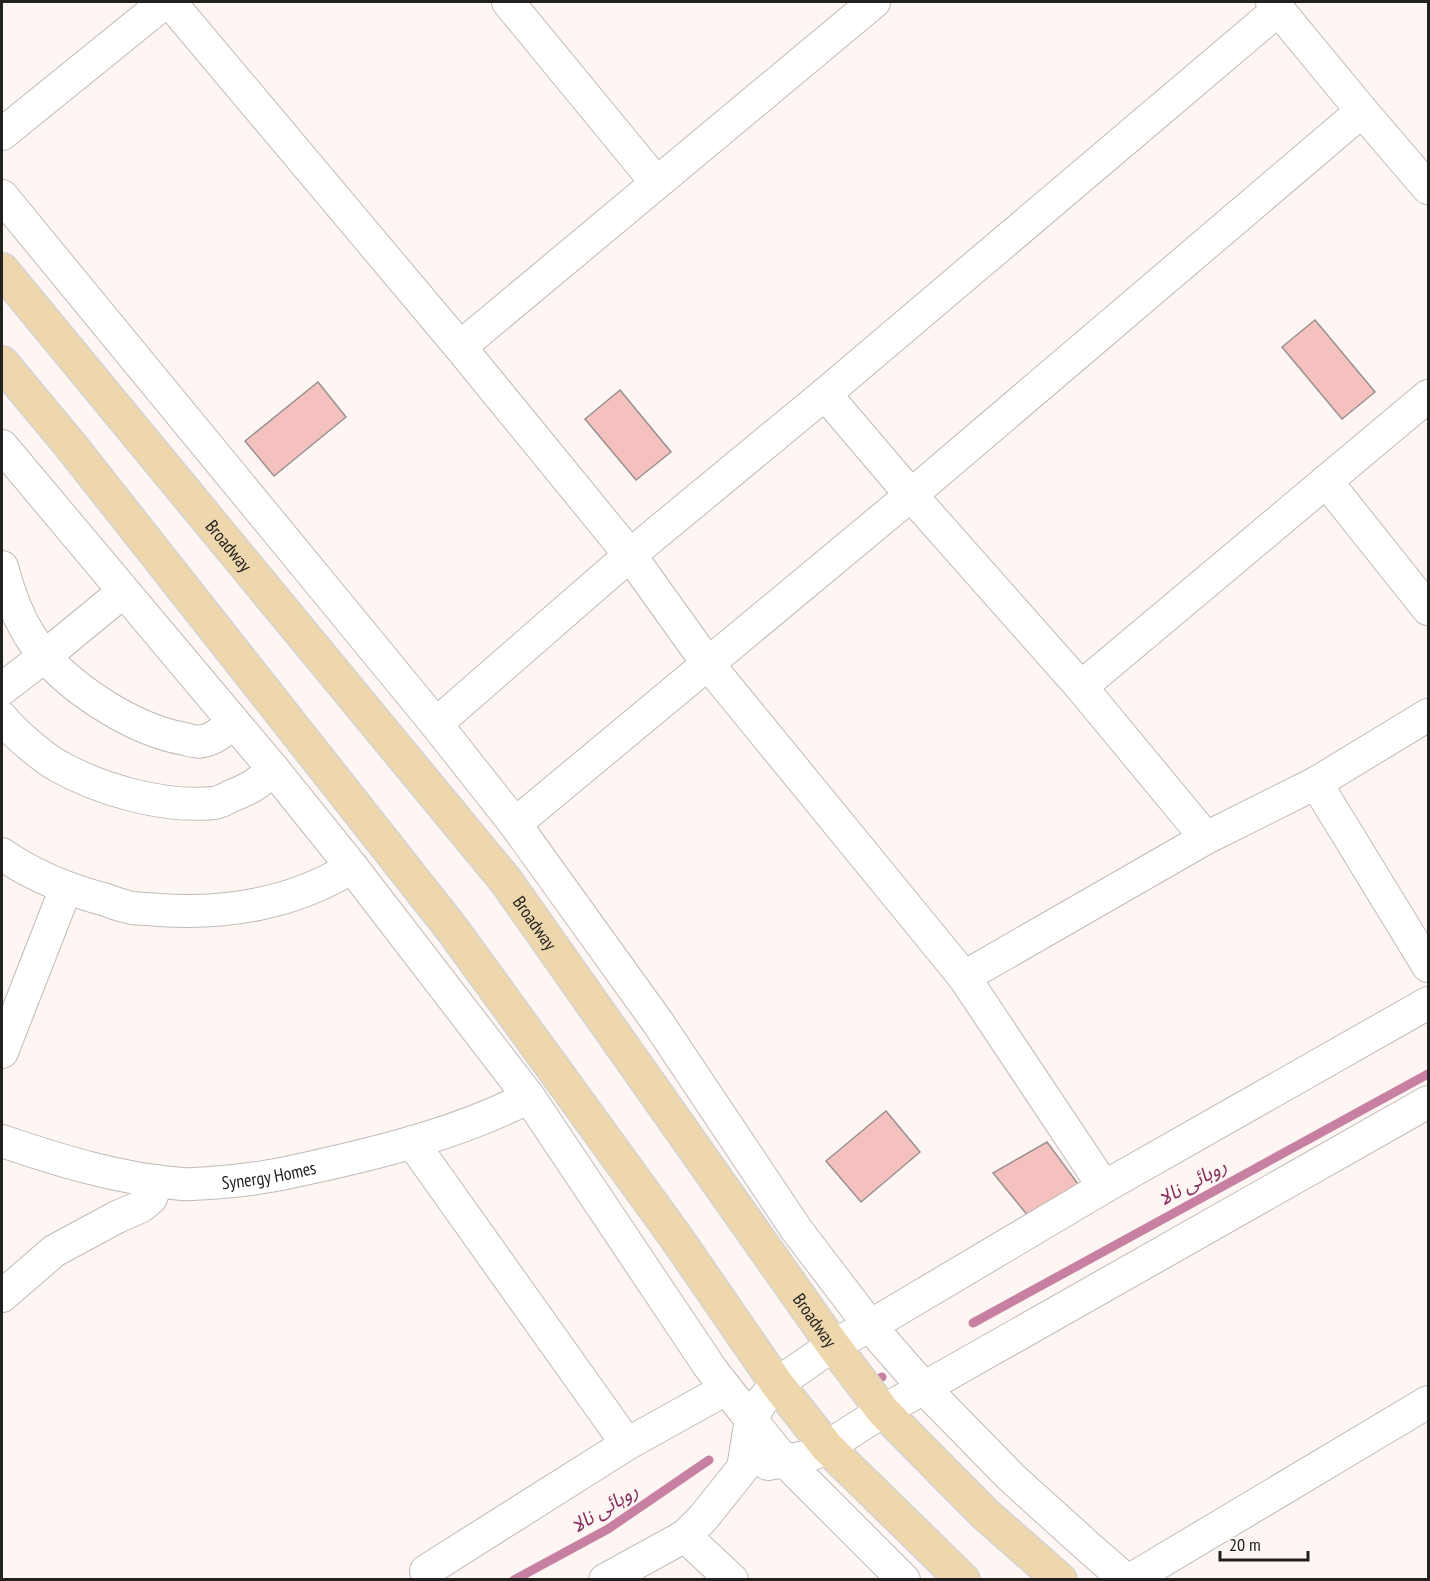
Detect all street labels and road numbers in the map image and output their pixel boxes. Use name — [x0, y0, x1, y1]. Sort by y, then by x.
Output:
street label: Broadway — [201, 515, 258, 576]
street label: Broadway — [508, 891, 562, 954]
street label: Synergy Homes — [221, 1155, 318, 1194]
street label: Broadway — [788, 1288, 842, 1352]

